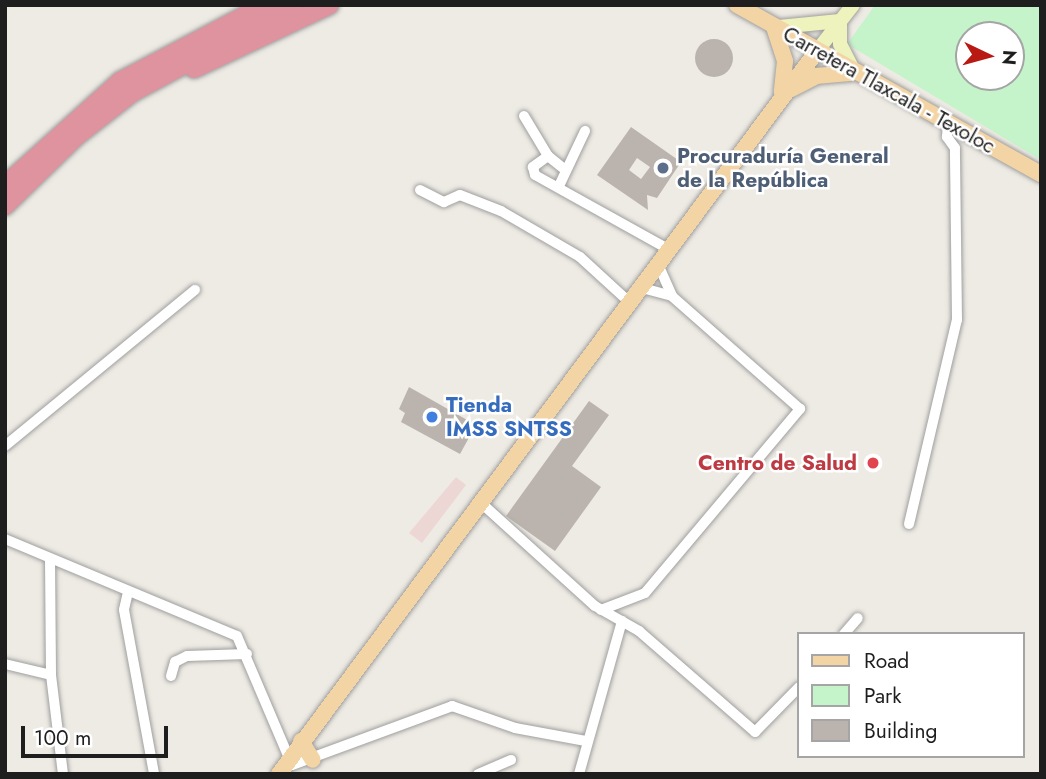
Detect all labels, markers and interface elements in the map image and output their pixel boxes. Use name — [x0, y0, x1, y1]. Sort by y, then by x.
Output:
street label: Carretera Tlaxcala - Texoloc — [779, 21, 999, 159]
north arrow — [955, 21, 1025, 91]
text: N — [995, 49, 1024, 66]
place label: Procuraduría General de la República — [677, 143, 889, 193]
marker: Procuraduría General de la República — [655, 160, 671, 176]
place label: Tienda IMSS SNTSS — [446, 392, 572, 442]
marker: Tienda IMSS SNTSS — [424, 409, 440, 425]
place label: Centro de Salud — [698, 450, 857, 476]
marker: Centro de Salud — [863, 453, 883, 473]
legend — [797, 632, 1025, 758]
text: Road — [864, 646, 909, 676]
text: Park — [864, 681, 901, 711]
scale bar — [24, 712, 172, 756]
text: Building — [864, 716, 937, 746]
text: 100 m — [34, 723, 91, 753]

